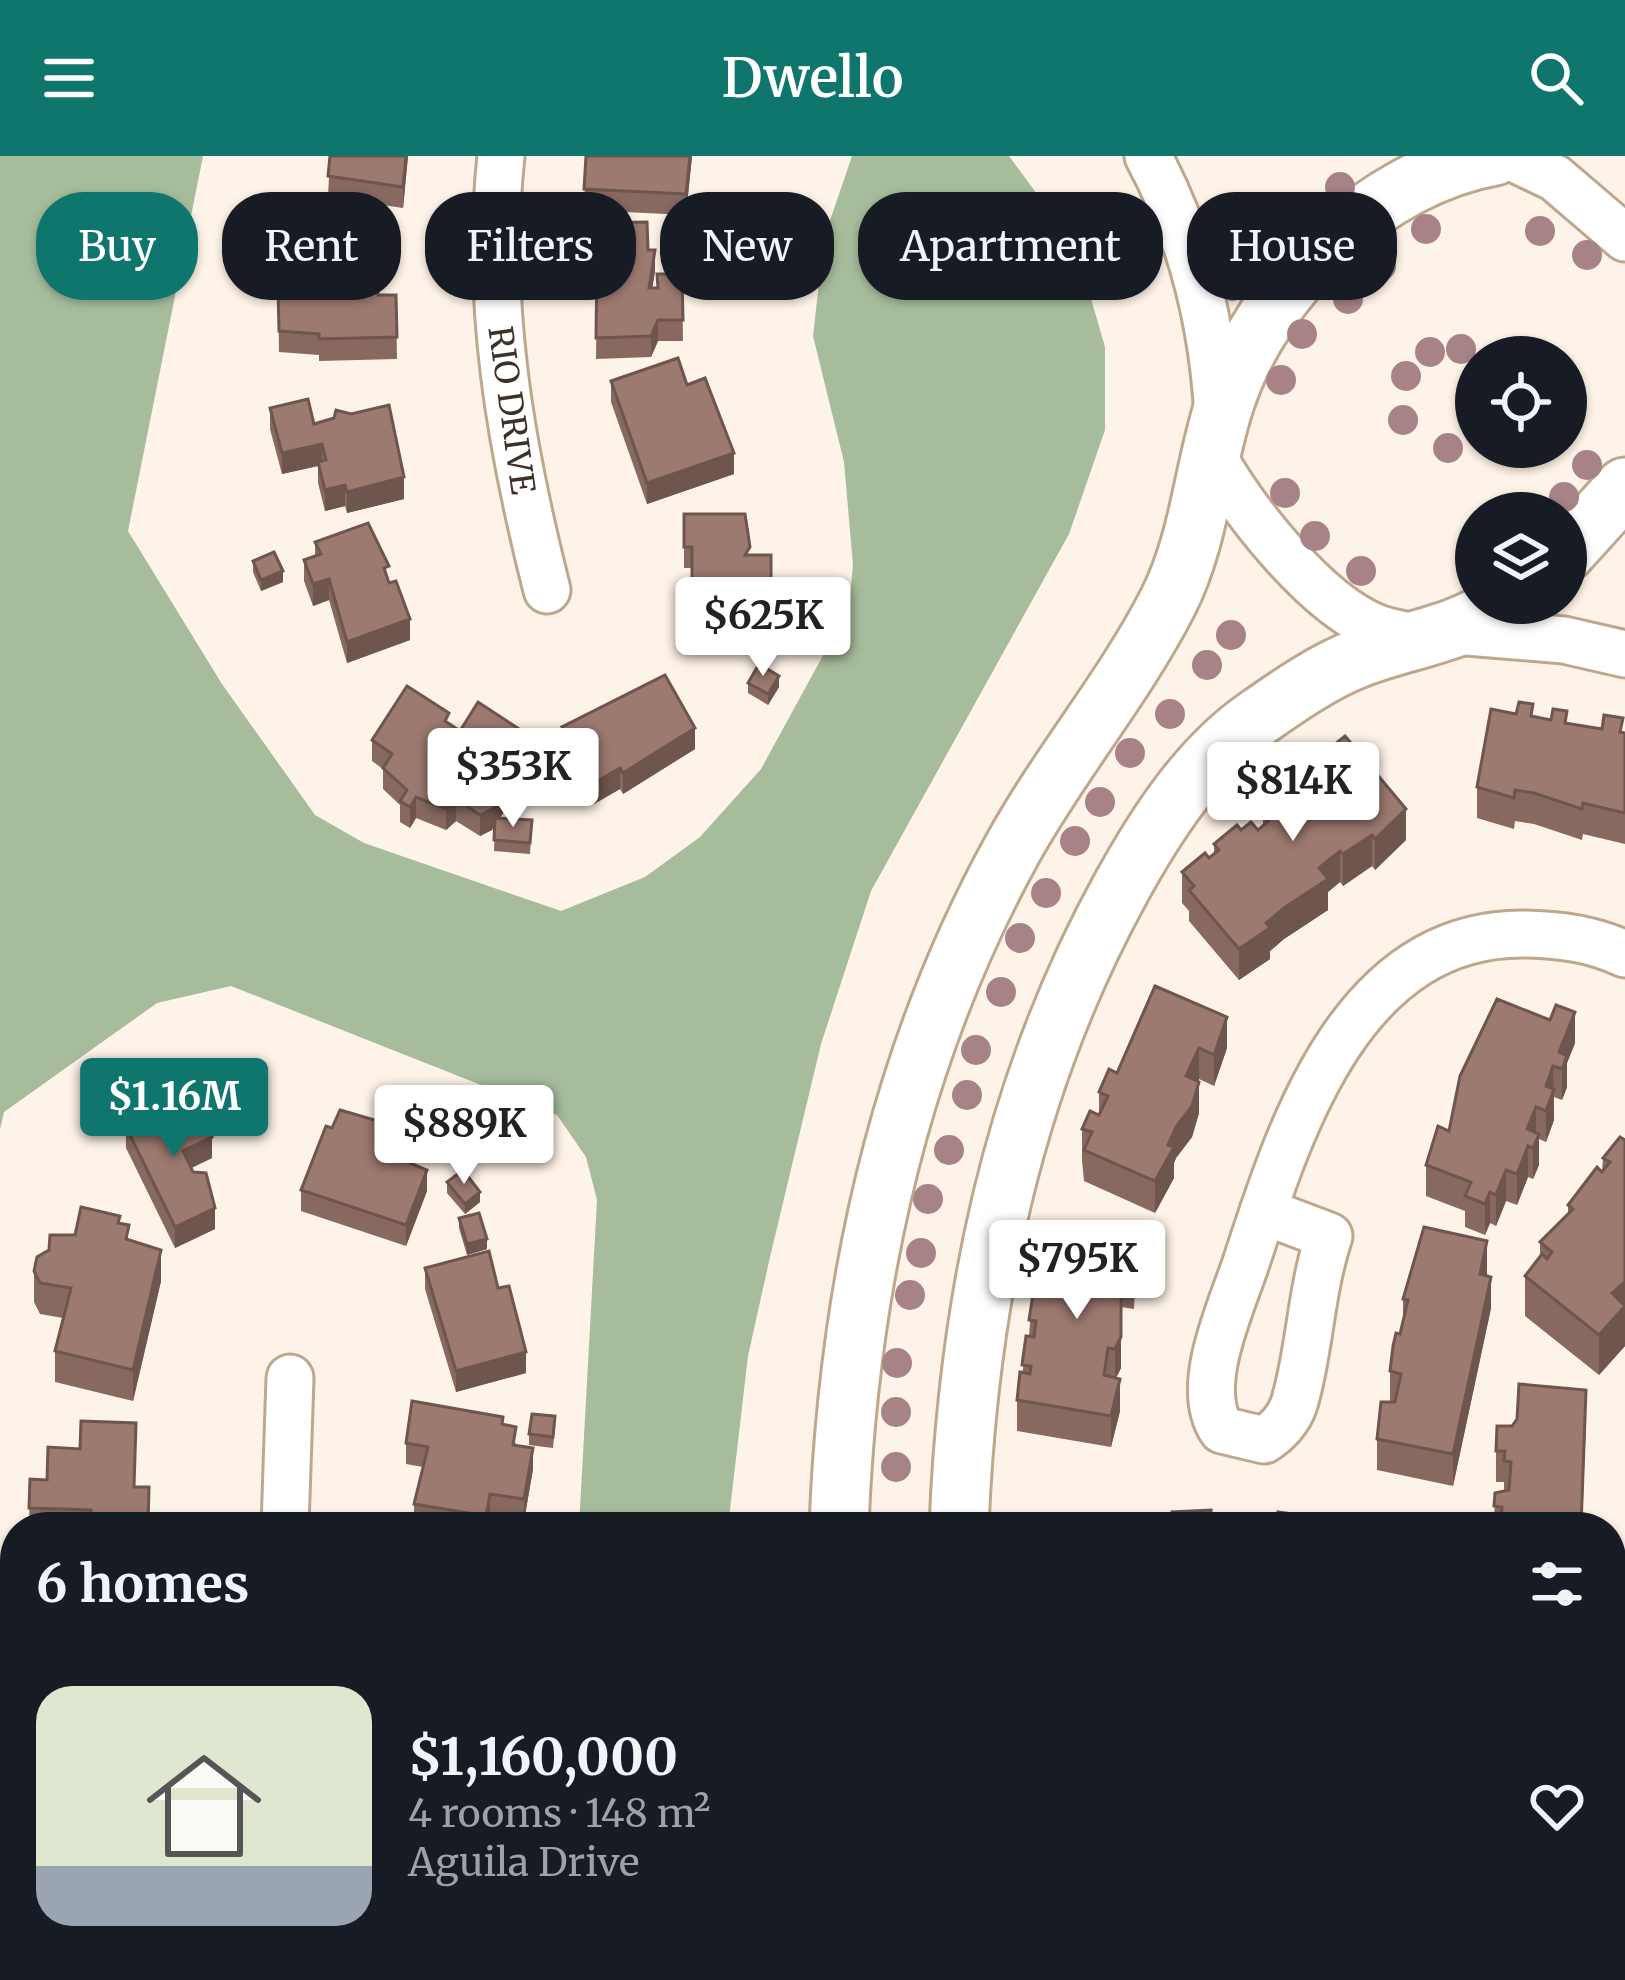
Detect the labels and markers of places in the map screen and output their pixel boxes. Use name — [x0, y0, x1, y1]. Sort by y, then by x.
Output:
pin: $625K — [679, 577, 847, 679]
pin: $353K — [429, 728, 597, 830]
pin: $814K — [1209, 742, 1377, 844]
pin: $1.16M — [76, 1058, 272, 1160]
pin: $889K — [380, 1085, 548, 1187]
pin: $795K — [993, 1220, 1161, 1322]

